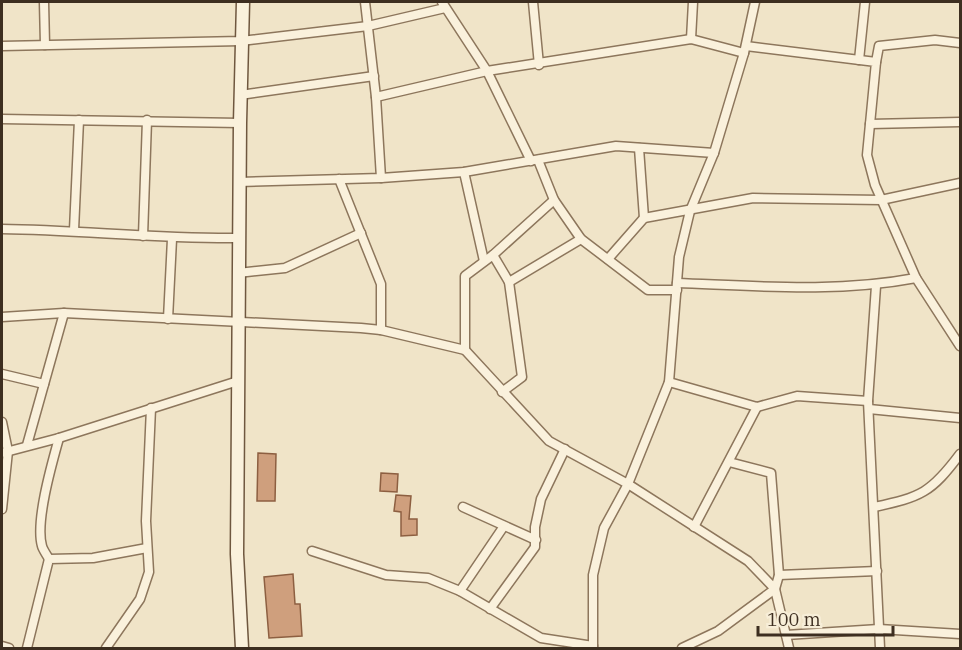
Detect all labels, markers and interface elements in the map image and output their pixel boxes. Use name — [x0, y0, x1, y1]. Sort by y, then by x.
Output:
scale bar — [758, 599, 893, 637]
text: 100 m — [767, 608, 821, 631]

